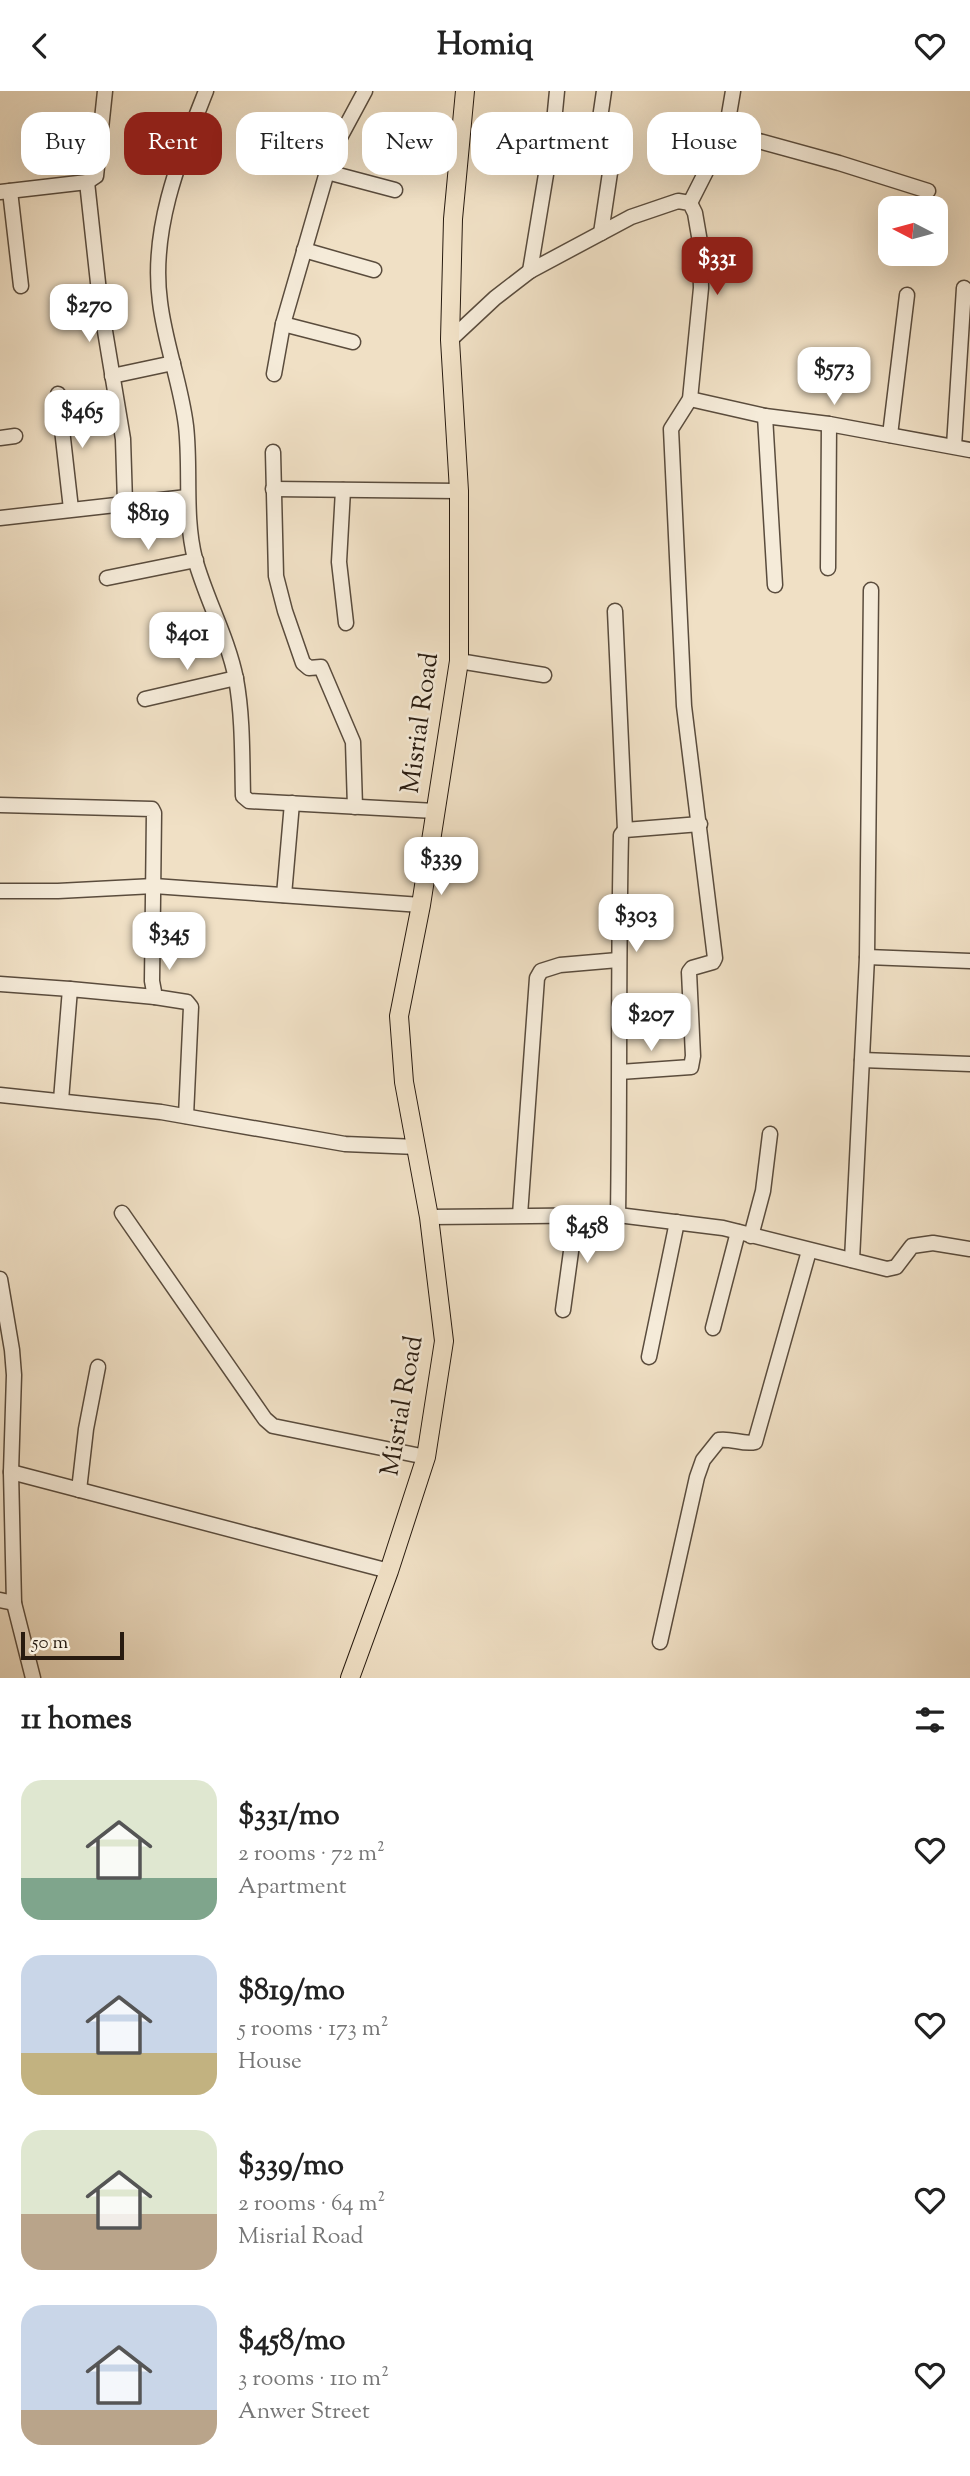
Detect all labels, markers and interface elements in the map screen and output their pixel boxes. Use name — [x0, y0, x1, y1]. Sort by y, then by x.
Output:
text: Homiq — [437, 23, 533, 69]
icon: back — [21, 27, 59, 65]
icon: heart — [911, 27, 949, 65]
chip: Buy — [21, 112, 110, 175]
chip: Rent — [124, 112, 222, 175]
chip: Filters — [236, 112, 348, 175]
chip: New — [362, 112, 457, 175]
chip: Apartment — [471, 112, 633, 175]
chip: House — [647, 112, 761, 175]
north arrow — [878, 196, 948, 266]
map controls — [878, 196, 948, 266]
pin: $331 — [676, 237, 758, 297]
text: $331 — [698, 243, 736, 276]
pin: $270 — [48, 285, 130, 344]
text: $270 — [66, 290, 112, 323]
pin: $573 — [793, 347, 875, 407]
text: $573 — [814, 353, 854, 386]
pin: $465 — [41, 391, 123, 450]
text: $465 — [61, 396, 103, 429]
pin: $819 — [107, 493, 189, 552]
text: $819 — [127, 498, 169, 531]
pin: $401 — [146, 613, 228, 672]
text: $401 — [165, 618, 209, 651]
street label: Misrial Road — [393, 650, 449, 796]
pin: $339 — [400, 837, 482, 897]
text: $339 — [420, 843, 462, 876]
pin: $303 — [595, 895, 677, 954]
text: $303 — [615, 900, 657, 933]
pin: $345 — [128, 913, 210, 972]
text: $345 — [148, 918, 190, 951]
pin: $207 — [610, 993, 692, 1053]
text: $207 — [628, 999, 674, 1032]
pin: $458 — [546, 1205, 628, 1265]
text: $458 — [565, 1211, 609, 1244]
street label: Misrial Road — [372, 1333, 434, 1479]
scale bar — [21, 1629, 124, 1661]
text: 50 m — [32, 1630, 68, 1657]
text: 11 homes — [21, 1699, 132, 1742]
icon: filters — [911, 1701, 949, 1739]
text: $331/mo — [238, 1795, 340, 1838]
icon: home — [77, 1808, 161, 1892]
icon: heart — [911, 1831, 949, 1869]
text: 2 rooms · 72 m² — [238, 1838, 385, 1871]
text: Apartment — [238, 1871, 347, 1904]
text: $819/mo — [238, 1970, 345, 2013]
icon: home — [77, 1983, 161, 2067]
icon: heart — [911, 2006, 949, 2044]
text: 5 rooms · 173 m² — [238, 2013, 389, 2046]
text: House — [238, 2046, 302, 2079]
text: $339/mo — [238, 2145, 344, 2188]
icon: home — [77, 2158, 161, 2242]
icon: heart — [911, 2181, 949, 2219]
text: 2 rooms · 64 m² — [238, 2188, 385, 2221]
text: Misrial Road — [238, 2221, 364, 2254]
text: $458/mo — [238, 2320, 345, 2363]
icon: home — [77, 2333, 161, 2417]
icon: heart — [911, 2356, 949, 2394]
text: 3 rooms · 110 m² — [238, 2363, 389, 2396]
text: Anwer Street — [238, 2396, 370, 2429]

